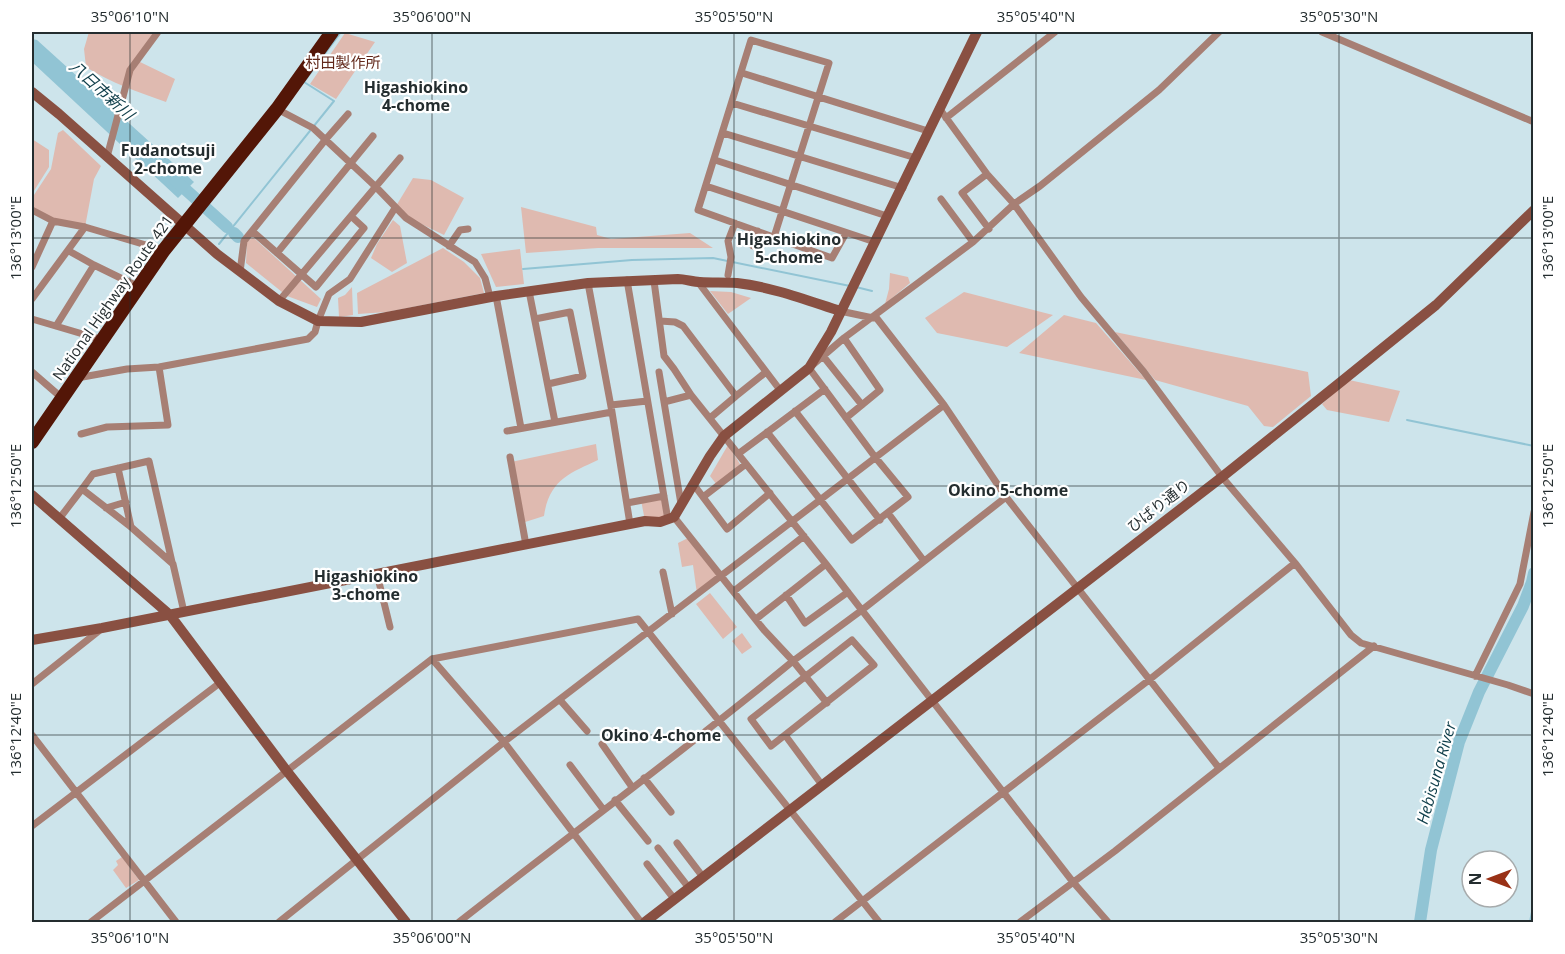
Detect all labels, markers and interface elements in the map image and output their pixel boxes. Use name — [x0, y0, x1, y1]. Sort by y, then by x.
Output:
text: 35°06'10"N — [91, 6, 169, 26]
text: 35°06'00"N — [393, 6, 471, 26]
text: 35°05'50"N — [695, 6, 773, 26]
text: 35°05'40"N — [997, 6, 1075, 26]
text: 35°05'30"N — [1300, 6, 1378, 26]
park label: 村田製作所 — [305, 52, 381, 72]
water label: 八日市新川 — [65, 55, 141, 126]
district label: Higashiokino 4-chome — [364, 76, 468, 116]
district label: Fudanotsuji 2-chome — [121, 139, 215, 179]
text: 136°13'00"E — [5, 196, 25, 280]
text: 136°13'00"E — [1537, 196, 1557, 280]
street label: National Highway Route 421 — [47, 211, 177, 384]
district label: Higashiokino 5-chome — [737, 228, 841, 268]
text: 136°12'50"E — [5, 444, 25, 528]
text: 136°12'50"E — [1537, 444, 1557, 528]
street label: ひばり通り — [1123, 474, 1194, 536]
district label: Okino 5-chome — [948, 479, 1068, 501]
district label: Higashiokino 3-chome — [314, 565, 418, 605]
text: 136°12'40"E — [5, 693, 25, 777]
text: 136°12'40"E — [1537, 693, 1557, 777]
water label: Hebisuna River — [1411, 719, 1461, 827]
district label: Okino 4-chome — [601, 724, 721, 746]
north arrow — [1460, 849, 1520, 909]
text: N — [1464, 872, 1486, 886]
text: 35°06'10"N — [91, 927, 169, 947]
text: 35°06'00"N — [393, 927, 471, 947]
text: 35°05'50"N — [695, 927, 773, 947]
text: 35°05'40"N — [997, 927, 1075, 947]
text: 35°05'30"N — [1300, 927, 1378, 947]

